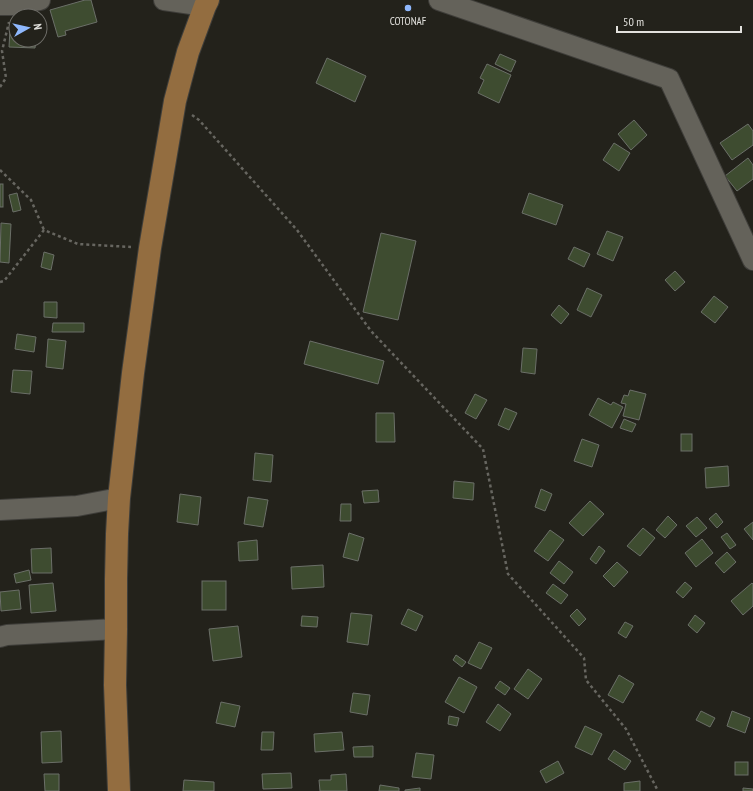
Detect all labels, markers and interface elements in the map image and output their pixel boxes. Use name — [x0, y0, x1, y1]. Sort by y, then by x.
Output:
marker: COTONAF — [403, 3, 413, 13]
north arrow — [8, 8, 48, 48]
scale bar — [617, 8, 741, 34]
place label: COTONAF — [390, 14, 427, 28]
text: 50 m — [623, 14, 644, 29]
text: N — [31, 23, 45, 31]

